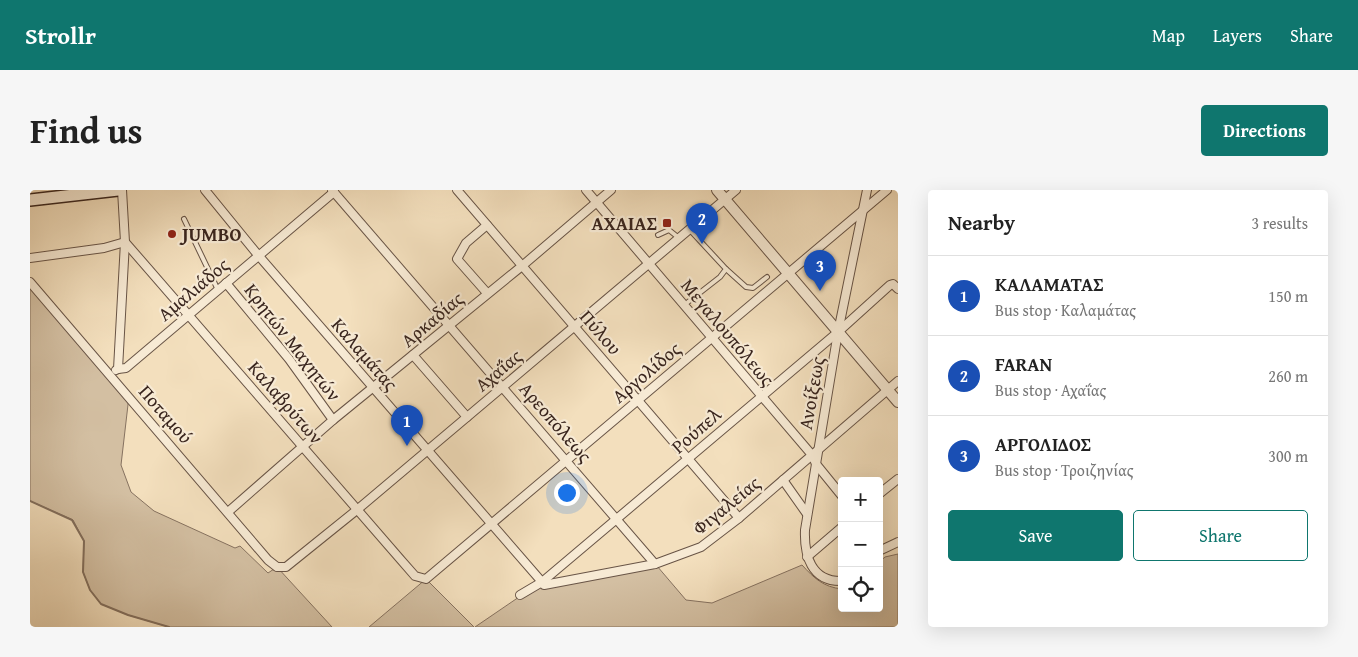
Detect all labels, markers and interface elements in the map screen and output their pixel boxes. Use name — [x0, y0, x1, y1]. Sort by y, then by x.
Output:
text: Strollr — [25, 18, 96, 53]
text: Map — [1152, 22, 1185, 49]
text: Layers — [1213, 22, 1262, 49]
text: Share — [1290, 22, 1333, 49]
text: Find us — [30, 105, 143, 156]
button: Directions — [1201, 105, 1328, 156]
pin: 2 — [686, 203, 718, 244]
text: Nearby — [948, 207, 1015, 238]
place label: AXAΙΑΣ — [592, 209, 657, 237]
text: 3 results — [1251, 211, 1308, 235]
marker: AXAΙΑΣ — [661, 217, 673, 229]
place label: JUMBO — [179, 220, 241, 248]
marker: JUMBO — [166, 228, 178, 240]
pin: 3 — [804, 250, 836, 291]
street label: Αμαλιάδος — [151, 251, 235, 327]
text: ΚΑΛΑΜΑΤΑΣ — [995, 270, 1104, 298]
street label: Μεγαλουπόλεως — [675, 272, 781, 392]
street label: Κρητών Μαχητών — [238, 277, 348, 407]
street label: Αρκαδίας — [395, 284, 469, 354]
text: 1 — [960, 284, 968, 308]
text: 150 m — [1268, 284, 1308, 308]
text: Bus stop · Καλαμάτας — [995, 298, 1136, 322]
street label: Πύλου — [573, 303, 629, 361]
street label: Καλαμάτας — [325, 311, 405, 397]
street label: Αργολίδος — [605, 335, 687, 409]
street label: Αχαΐας — [468, 342, 528, 398]
text: FARAN — [995, 350, 1052, 378]
street label: Καλαβρύτων — [242, 354, 330, 450]
street label: Ανοίξεως — [791, 354, 831, 432]
text: 2 — [960, 364, 968, 388]
text: 260 m — [1268, 364, 1308, 388]
street label: Αρεοπόλεως — [513, 376, 599, 468]
street label: Ποταμού — [132, 378, 200, 450]
text: Bus stop · Αχαΐας — [995, 378, 1106, 402]
street label: Ρούπελ — [665, 400, 728, 460]
pin: 1 — [391, 405, 423, 446]
text: ΑΡΓΟΛΙΔΟΣ — [995, 430, 1091, 458]
text: 3 — [960, 444, 968, 468]
text: 300 m — [1268, 444, 1308, 468]
text: Bus stop · Τροιζηνίας — [995, 458, 1134, 482]
street label: Φιγαλείας — [686, 469, 766, 541]
map controls — [838, 477, 883, 612]
button: + — [838, 477, 883, 522]
your location — [554, 480, 580, 506]
button: Save — [948, 510, 1123, 561]
button: Share — [1133, 510, 1308, 561]
button: − — [838, 522, 883, 567]
button: locate — [838, 567, 883, 612]

